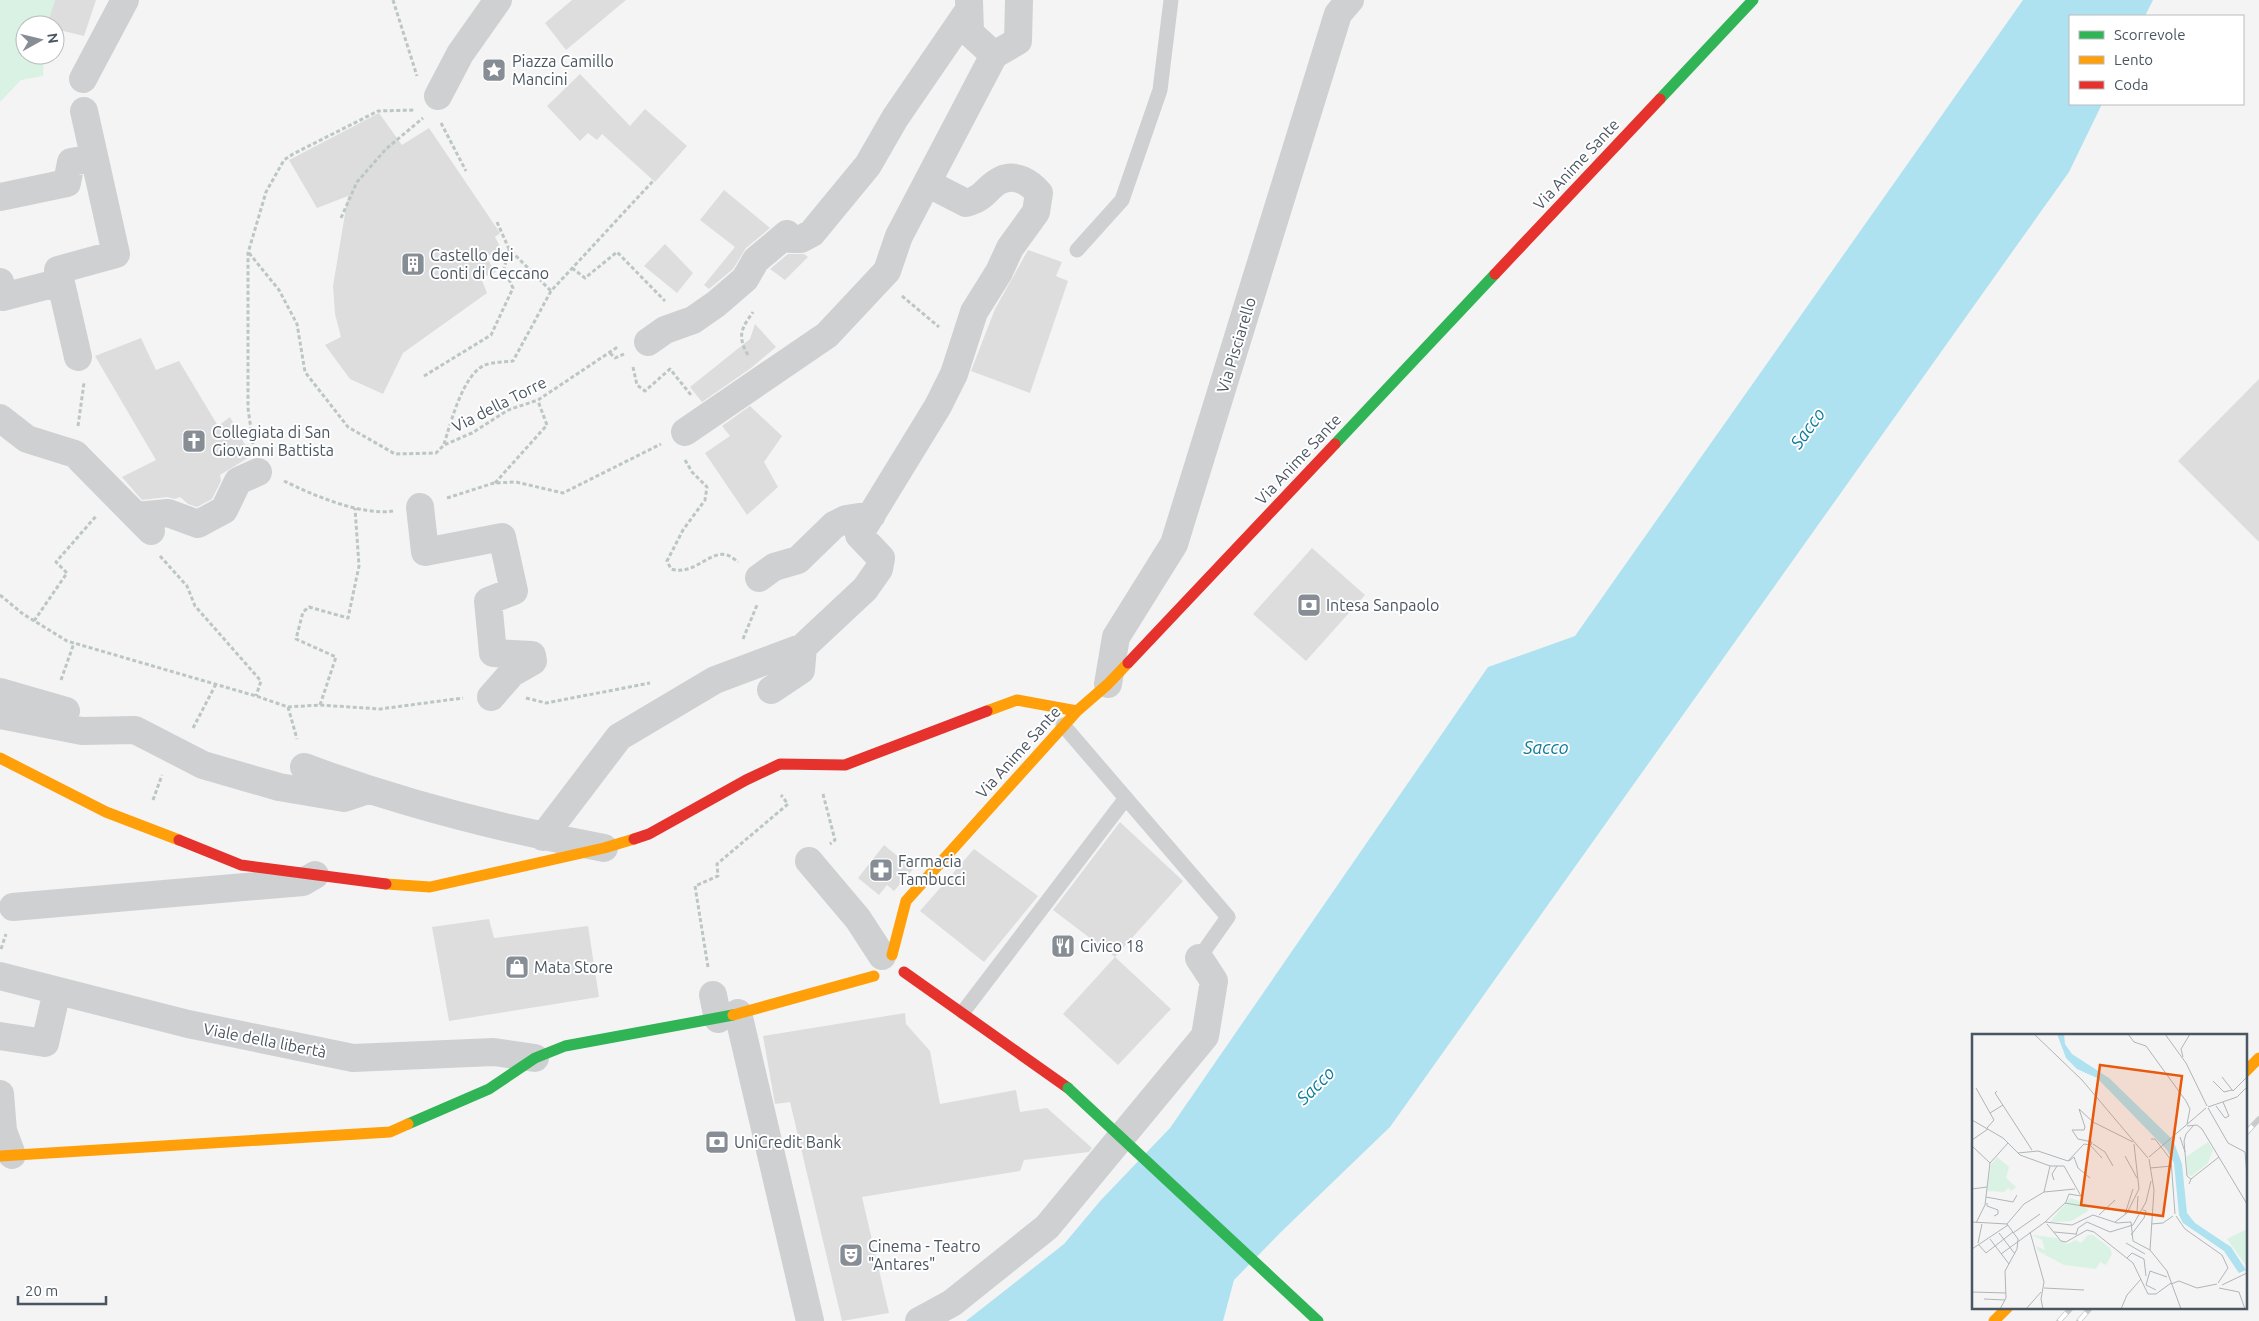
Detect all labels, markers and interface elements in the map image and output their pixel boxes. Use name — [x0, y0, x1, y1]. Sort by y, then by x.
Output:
north arrow — [15, 15, 65, 65]
legend — [2069, 15, 2244, 105]
text: Scorrevole — [2114, 26, 2185, 43]
text: N — [44, 32, 62, 44]
text: Lento — [2114, 51, 2153, 68]
place label: Piazza Camillo Mancini — [512, 52, 614, 88]
place icon: Piazza Camillo Mancini — [481, 57, 507, 83]
text: Coda — [2114, 76, 2148, 93]
street label: Via Anime Sante — [1530, 115, 1622, 213]
place label: Castello dei Conti di Ceccano — [430, 246, 549, 282]
building icon: Castello dei Conti di Ceccano — [400, 251, 426, 277]
street label: Via Pisciarello — [1213, 295, 1259, 395]
street label: Via della Torre — [449, 373, 549, 435]
water label: Sacco — [1785, 404, 1828, 453]
street label: Via Anime Sante — [1252, 410, 1344, 508]
place label: Collegiata di San Giovanni Battista — [212, 423, 334, 459]
church icon: Collegiata di San Giovanni Battista — [181, 428, 207, 454]
bank icon: Intesa Sanpaolo — [1296, 592, 1322, 618]
place label: Intesa Sanpaolo — [1326, 596, 1439, 614]
street label: Via Anime Sante — [972, 702, 1064, 802]
water label: Sacco — [1523, 737, 1569, 757]
place label: Farmacia Tambucci — [898, 852, 966, 888]
pharmacy icon: Farmacia Tambucci — [868, 857, 894, 883]
restaurant icon: Civico 18 — [1050, 933, 1076, 959]
place label: Civico 18 — [1080, 937, 1144, 955]
shop icon: Mata Store — [504, 954, 530, 980]
place label: Mata Store — [534, 958, 613, 976]
street label: Viale della libertà — [202, 1019, 328, 1061]
inset map — [1972, 1034, 2246, 1308]
water label: Sacco — [1291, 1062, 1338, 1109]
bank icon: UniCredit Bank — [704, 1129, 730, 1155]
place label: UniCredit Bank — [734, 1133, 841, 1151]
place label: Cinema - Teatro "Antares" — [868, 1237, 981, 1273]
theatre icon: Cinema - Teatro "Antares" — [838, 1242, 864, 1268]
scale bar — [18, 1274, 105, 1306]
text: 20 m — [25, 1282, 58, 1299]

